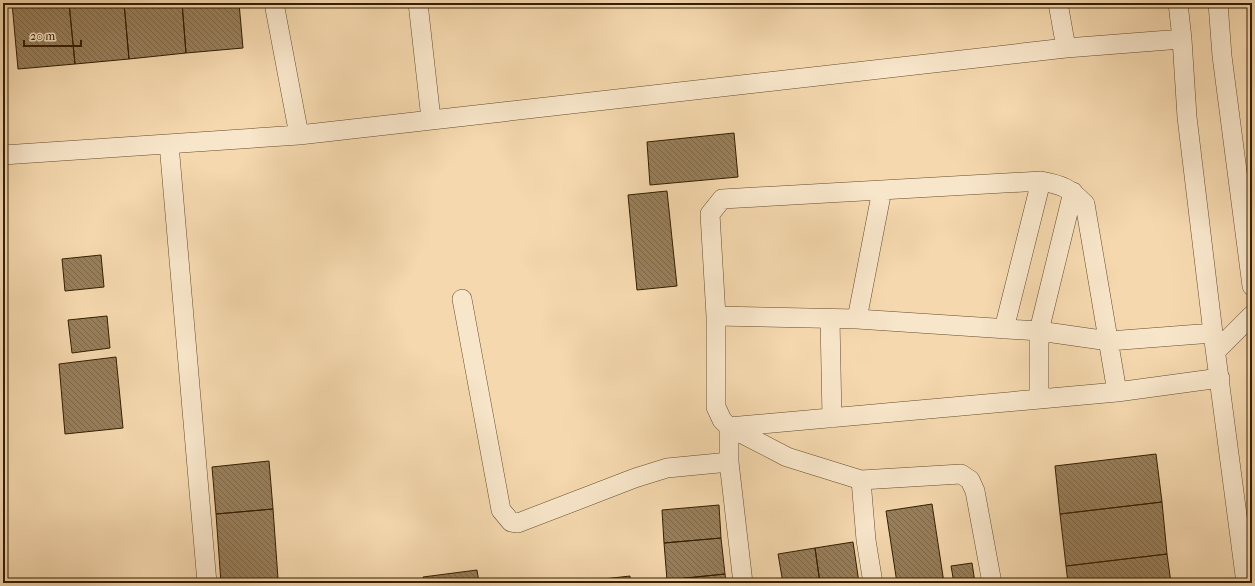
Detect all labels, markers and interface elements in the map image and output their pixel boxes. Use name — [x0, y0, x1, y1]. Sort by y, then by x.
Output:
scale bar — [24, 22, 81, 48]
text: 20 m — [30, 29, 55, 43]

